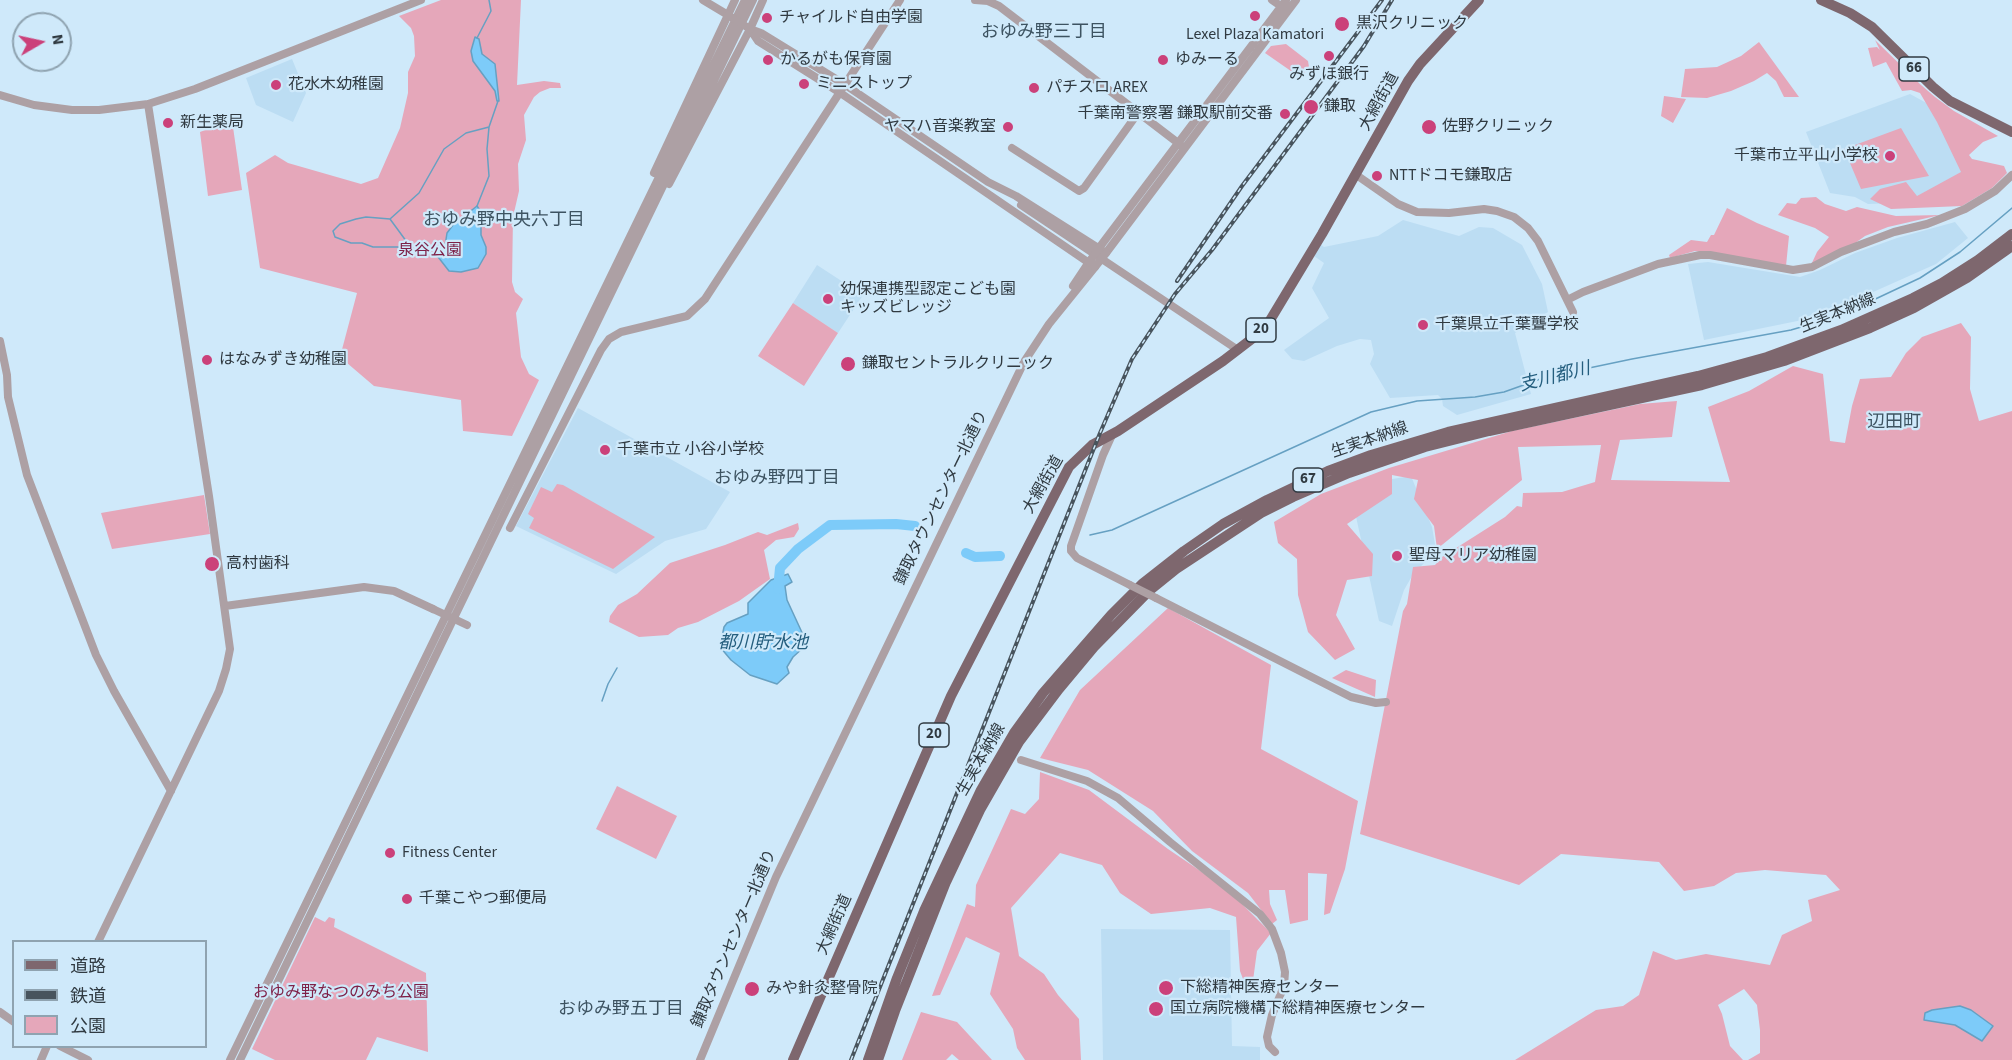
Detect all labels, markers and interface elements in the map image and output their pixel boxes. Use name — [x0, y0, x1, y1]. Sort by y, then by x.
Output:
place label: チャイルド自由学園 — [779, 8, 923, 28]
marker: Lexel Plaza Kamatori — [1248, 9, 1262, 23]
marker: チャイルド自由学園 — [760, 11, 774, 25]
north arrow — [12, 12, 72, 72]
place label: 黒沢クリニック — [1356, 14, 1468, 34]
marker: 黒沢クリニック — [1333, 15, 1351, 33]
district label: おゆみ野三丁目 — [981, 22, 1107, 44]
place label: Lexel Plaza Kamatori — [1186, 25, 1324, 45]
text: N — [46, 33, 69, 46]
marker: みずほ銀行 — [1322, 49, 1336, 63]
place label: かるがも保育園 — [780, 50, 892, 70]
place label: ゆみーる — [1175, 50, 1239, 70]
marker: かるがも保育園 — [761, 53, 775, 67]
marker: ゆみーる — [1156, 53, 1170, 67]
road number: 66 — [1899, 57, 1929, 81]
place label: みずほ銀行 — [1289, 65, 1369, 85]
street label: 大網街道 — [1356, 69, 1404, 135]
place label: ミニストップ — [816, 74, 912, 94]
place label: 花水木幼稚園 — [288, 75, 384, 95]
marker: ミニストップ — [797, 77, 811, 91]
marker: 花水木幼稚園 — [269, 78, 283, 92]
place label: パチスロ AREX — [1046, 78, 1148, 98]
marker: パチスロ AREX — [1027, 81, 1041, 95]
place label: 鎌取 — [1324, 97, 1356, 117]
marker: 鎌取 — [1302, 98, 1320, 116]
place label: 千葉南警察署 鎌取駅前交番 — [1078, 104, 1273, 124]
marker: 千葉南警察署 鎌取駅前交番 — [1278, 107, 1292, 121]
place label: 新生薬局 — [180, 113, 244, 133]
marker: 新生薬局 — [161, 116, 175, 130]
place label: ヤマハ音楽教室 — [884, 117, 996, 137]
place label: 佐野クリニック — [1442, 117, 1554, 137]
marker: 佐野クリニック — [1420, 118, 1438, 136]
marker: ヤマハ音楽教室 — [1001, 120, 1015, 134]
place label: 千葉市立平山小学校 — [1734, 146, 1878, 166]
marker: 千葉市立平山小学校 — [1883, 149, 1897, 163]
place label: NTTドコモ鎌取店 — [1389, 166, 1513, 186]
marker: NTTドコモ鎌取店 — [1370, 169, 1384, 183]
district label: おゆみ野中央六丁目 — [423, 210, 585, 232]
park label: 泉谷公園 — [398, 241, 462, 261]
place label: 幼保連携型認定こども園 キッズビレッジ — [840, 280, 1016, 318]
street label: 生実本納線 — [1797, 290, 1879, 338]
marker: 幼保連携型認定こども園 キッズビレッジ — [821, 292, 835, 306]
place label: 千葉県立千葉聾学校 — [1435, 315, 1579, 335]
road number: 20 — [1246, 318, 1276, 342]
marker: 千葉県立千葉聾学校 — [1416, 318, 1430, 332]
place label: はなみずき幼稚園 — [219, 350, 347, 370]
marker: はなみずき幼稚園 — [200, 353, 214, 367]
place label: 鎌取セントラルクリニック — [862, 354, 1054, 374]
marker: 鎌取セントラルクリニック — [839, 355, 857, 373]
water label: 支川都川 — [1517, 359, 1593, 397]
street label: 鎌取タウンセンター北通り — [891, 408, 993, 588]
district label: 辺田町 — [1867, 412, 1921, 434]
street label: 生実本納線 — [1329, 419, 1411, 463]
place label: 千葉市立 小谷小学校 — [617, 440, 764, 460]
marker: 千葉市立 小谷小学校 — [598, 443, 612, 457]
street label: 大網街道 — [1020, 452, 1068, 518]
district label: おゆみ野四丁目 — [714, 468, 840, 490]
road number: 67 — [1293, 468, 1323, 492]
place label: 聖母マリア幼稚園 — [1409, 546, 1537, 566]
marker: 聖母マリア幼稚園 — [1390, 549, 1404, 563]
place label: 高村歯科 — [226, 554, 290, 574]
marker: 高村歯科 — [203, 555, 221, 573]
water label: 都川貯水池 — [718, 633, 808, 655]
street label: 生実本納線 — [954, 721, 1010, 799]
road number: 20 — [919, 723, 949, 747]
place label: Fitness Center — [402, 843, 497, 863]
marker: Fitness Center — [383, 846, 397, 860]
street label: 鎌取タウンセンター北通り — [689, 847, 781, 1031]
place label: 千葉こやつ郵便局 — [419, 889, 547, 909]
marker: 千葉こやつ郵便局 — [400, 892, 414, 906]
street label: 大網街道 — [813, 892, 857, 958]
legend — [12, 940, 207, 1048]
text: 道路 — [70, 954, 106, 979]
place label: 下総精神医療センター — [1180, 978, 1340, 998]
place label: みや針灸整骨院 — [766, 979, 878, 999]
marker: 下総精神医療センター — [1157, 979, 1175, 997]
marker: みや針灸整骨院 — [743, 980, 761, 998]
park label: おゆみ野なつのみち公園 — [253, 983, 429, 1003]
text: 鉄道 — [70, 984, 106, 1009]
district label: おゆみ野五丁目 — [558, 999, 684, 1021]
place label: 国立病院機構下総精神医療センター — [1170, 999, 1426, 1019]
marker: 国立病院機構下総精神医療センター — [1147, 1000, 1165, 1018]
text: 公園 — [70, 1014, 106, 1039]

